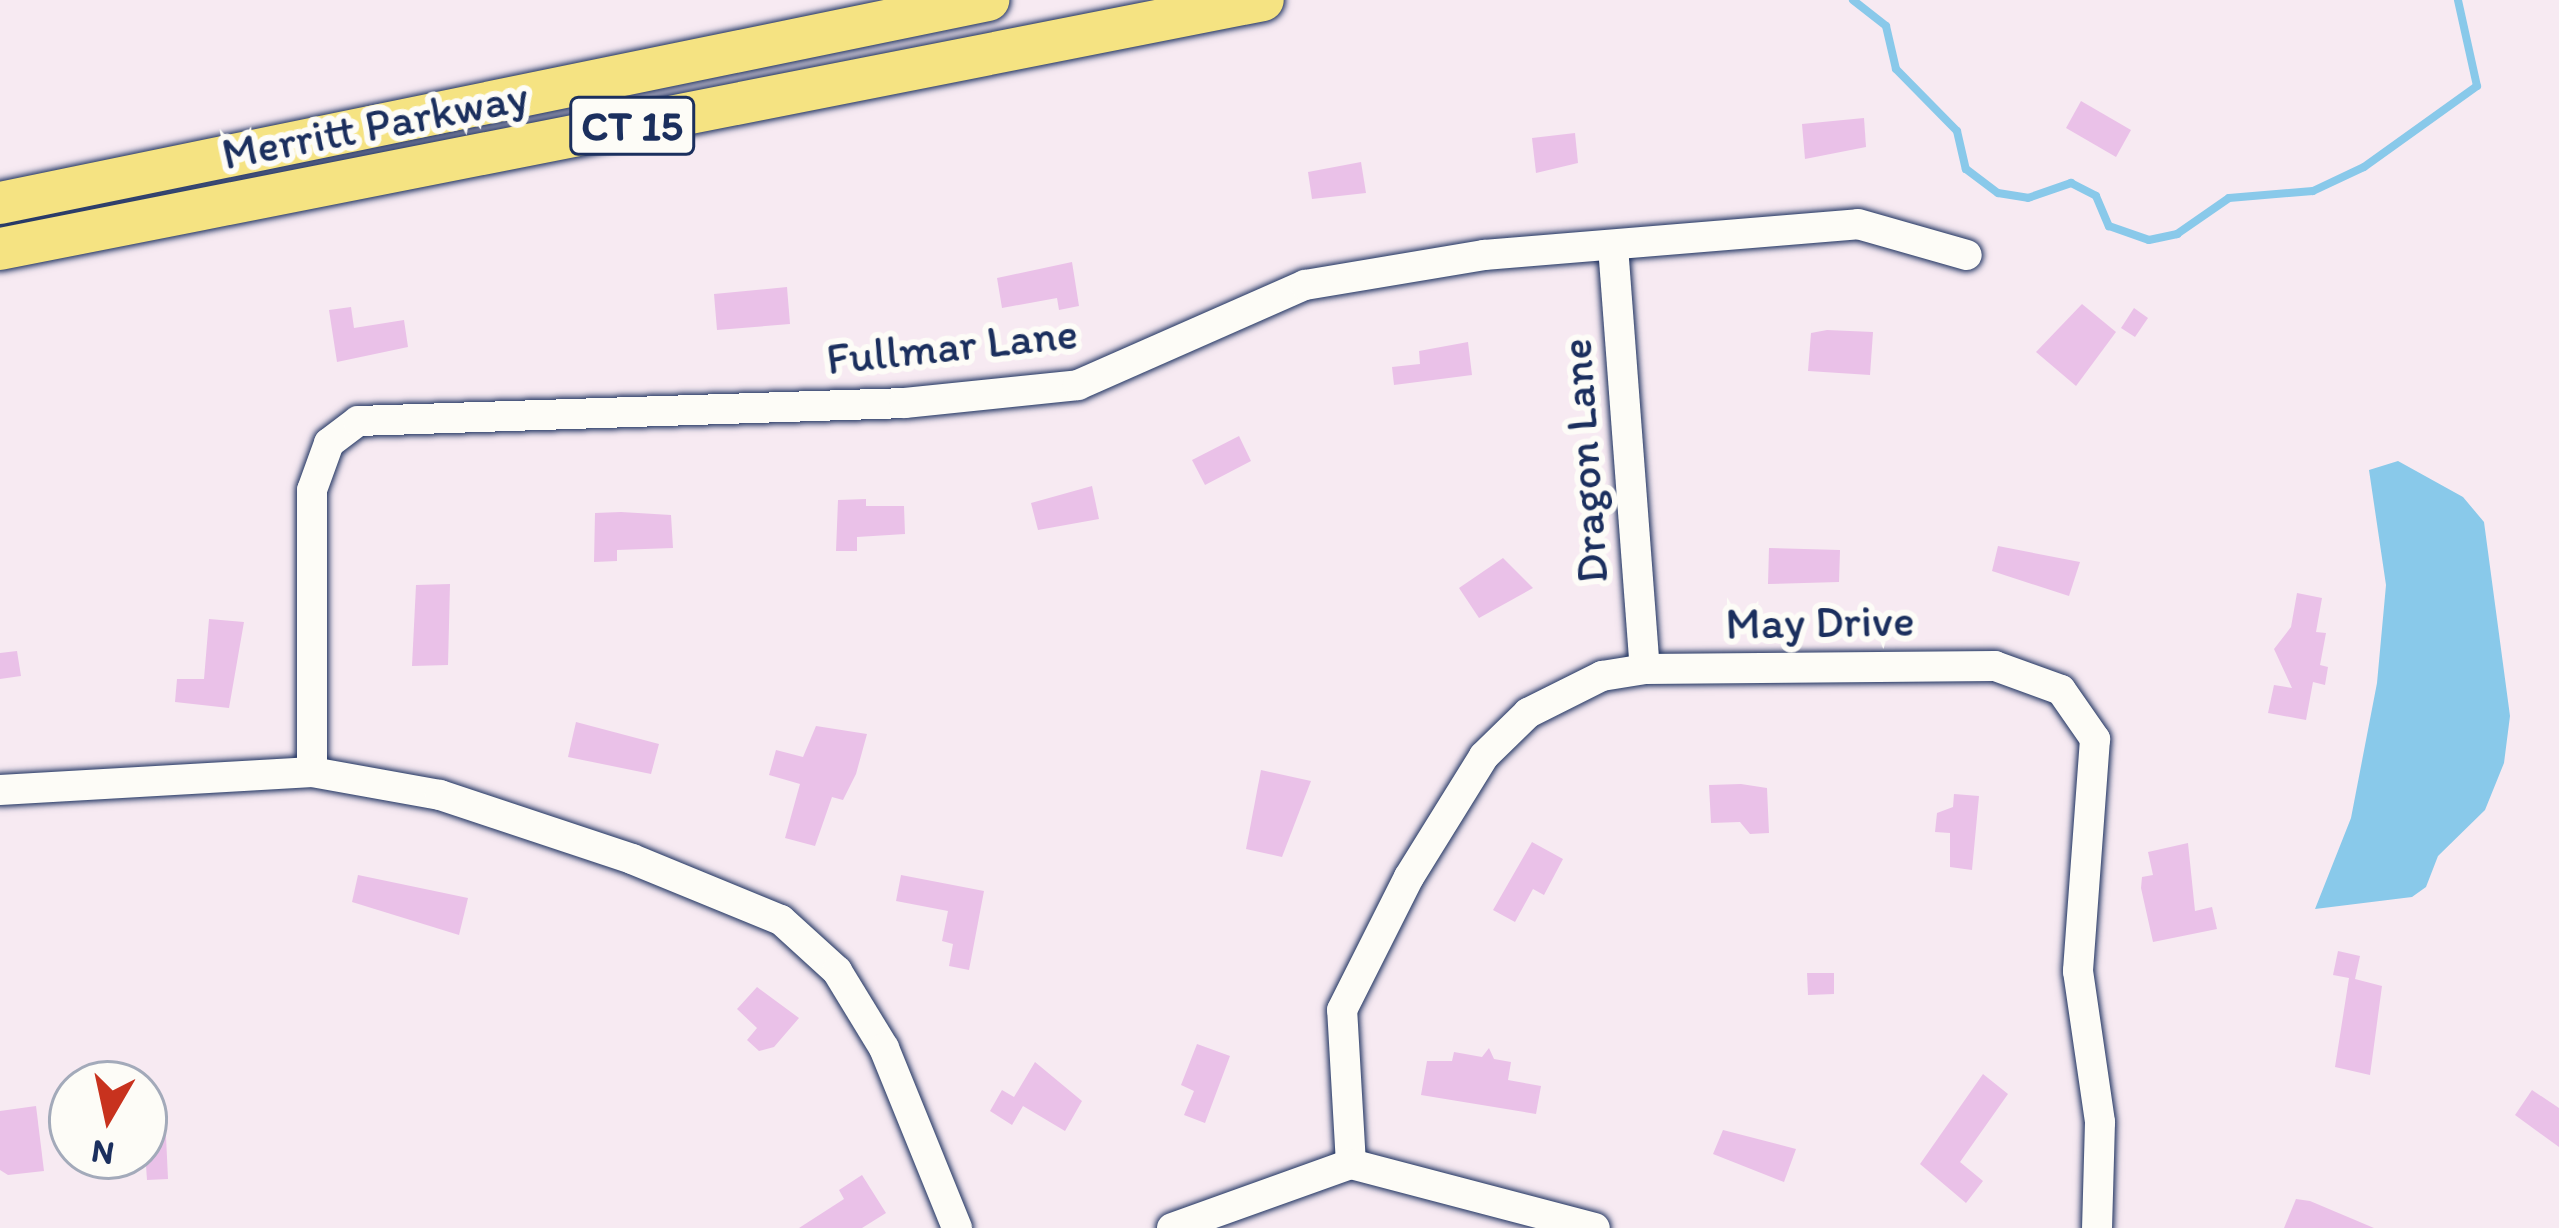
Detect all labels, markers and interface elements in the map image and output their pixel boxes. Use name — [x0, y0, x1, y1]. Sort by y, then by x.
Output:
street label: Merritt Parkway — [219, 69, 531, 181]
road number: CT 15 — [569, 90, 695, 162]
street label: Fullmar Lane — [823, 306, 1081, 386]
street label: Dragon Lane — [1549, 337, 1619, 585]
street label: May Drive — [1724, 593, 1916, 651]
north arrow — [48, 1060, 168, 1180]
text: N — [89, 1132, 117, 1174]

